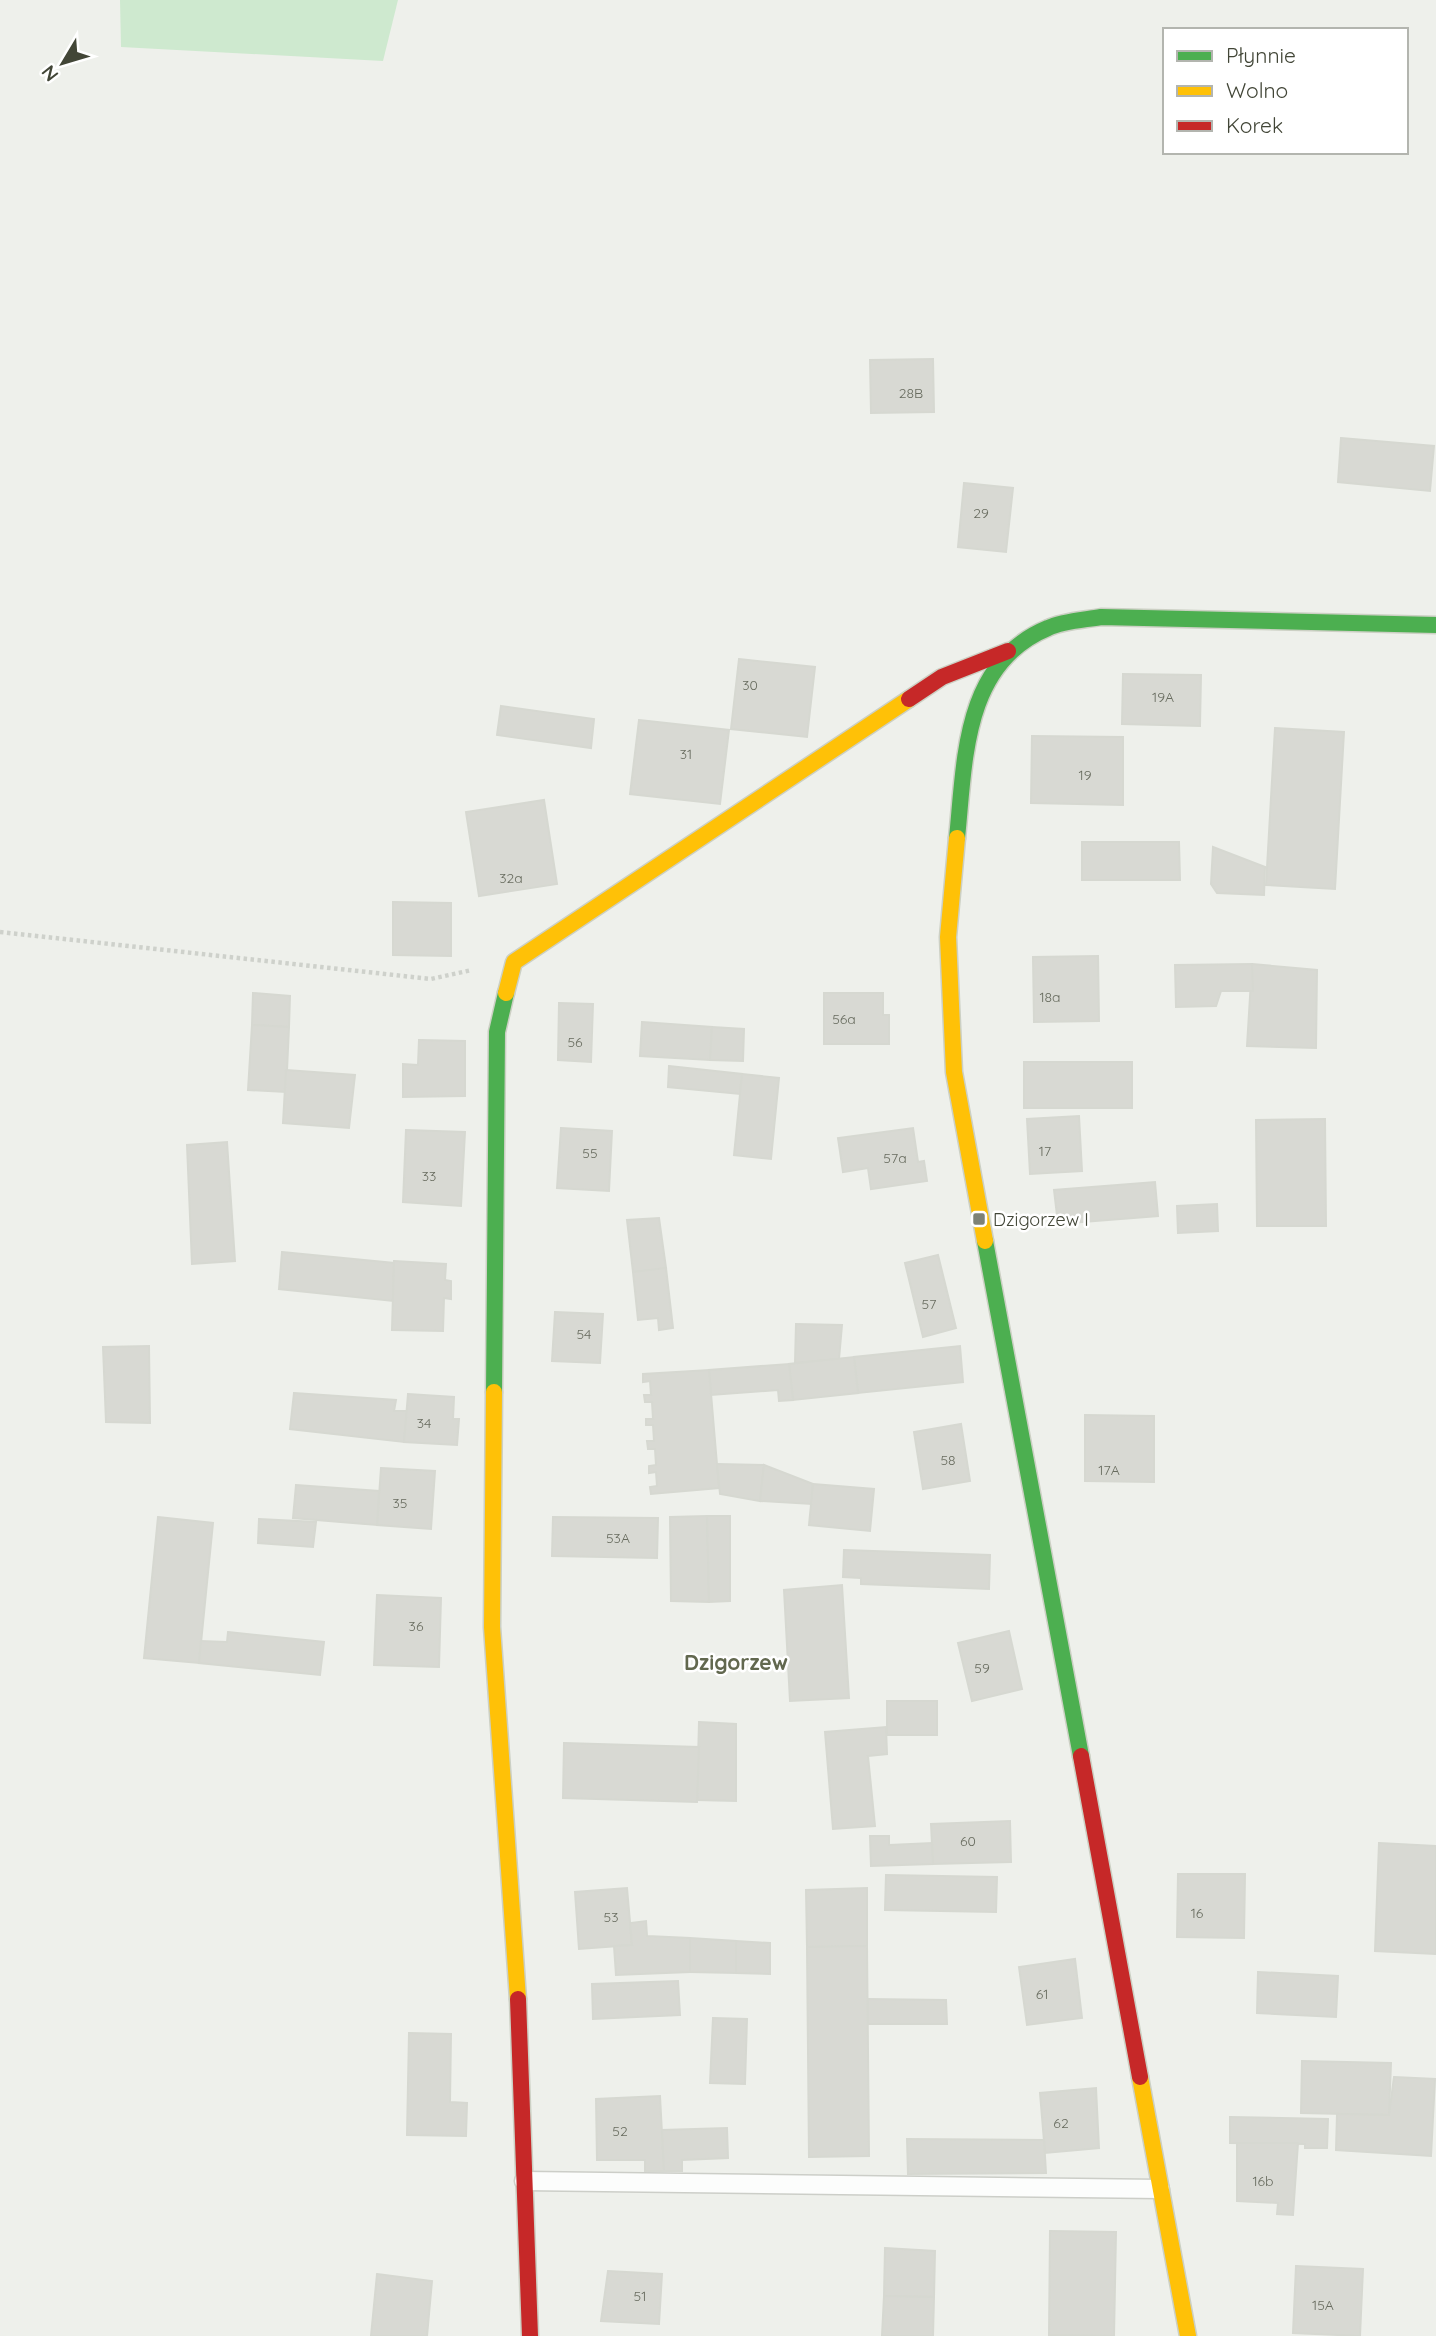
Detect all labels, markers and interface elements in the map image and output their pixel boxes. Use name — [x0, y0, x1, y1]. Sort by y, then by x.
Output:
north arrow — [28, 28, 98, 98]
legend — [1163, 28, 1408, 154]
text: Płynnie — [1226, 42, 1296, 68]
text: N — [36, 61, 63, 86]
text: Wolno — [1226, 77, 1288, 103]
text: Korek — [1226, 112, 1283, 138]
house number: 28B — [899, 384, 923, 402]
house number: 29 — [973, 504, 989, 522]
house number: 30 — [742, 676, 758, 694]
house number: 19A — [1152, 688, 1174, 706]
house number: 31 — [680, 745, 692, 763]
house number: 19 — [1079, 766, 1092, 784]
house number: 32a — [499, 869, 523, 887]
house number: 18a — [1039, 988, 1061, 1006]
house number: 56a — [832, 1010, 856, 1028]
house number: 56 — [567, 1033, 583, 1051]
house number: 17 — [1039, 1142, 1051, 1160]
house number: 55 — [582, 1144, 598, 1162]
house number: 57a — [883, 1149, 907, 1167]
house number: 33 — [422, 1167, 436, 1185]
place label: Dzigorzew I — [993, 1208, 1089, 1231]
marker: Dzigorzew I — [971, 1211, 987, 1227]
house number: 57 — [922, 1295, 936, 1313]
house number: 54 — [576, 1325, 592, 1343]
house number: 34 — [417, 1414, 431, 1432]
house number: 58 — [940, 1451, 956, 1469]
house number: 17A — [1098, 1461, 1120, 1479]
house number: 35 — [393, 1494, 407, 1512]
house number: 53A — [606, 1529, 630, 1547]
house number: 36 — [409, 1617, 424, 1635]
district label: Dzigorzew — [684, 1649, 788, 1675]
house number: 59 — [974, 1659, 990, 1677]
house number: 60 — [960, 1832, 976, 1850]
house number: 16 — [1191, 1904, 1204, 1922]
house number: 53 — [604, 1908, 618, 1926]
house number: 61 — [1036, 1985, 1048, 2003]
house number: 62 — [1053, 2114, 1069, 2132]
house number: 52 — [612, 2122, 628, 2140]
house number: 16b — [1252, 2172, 1274, 2190]
house number: 51 — [634, 2287, 646, 2305]
house number: 15A — [1312, 2296, 1334, 2314]

